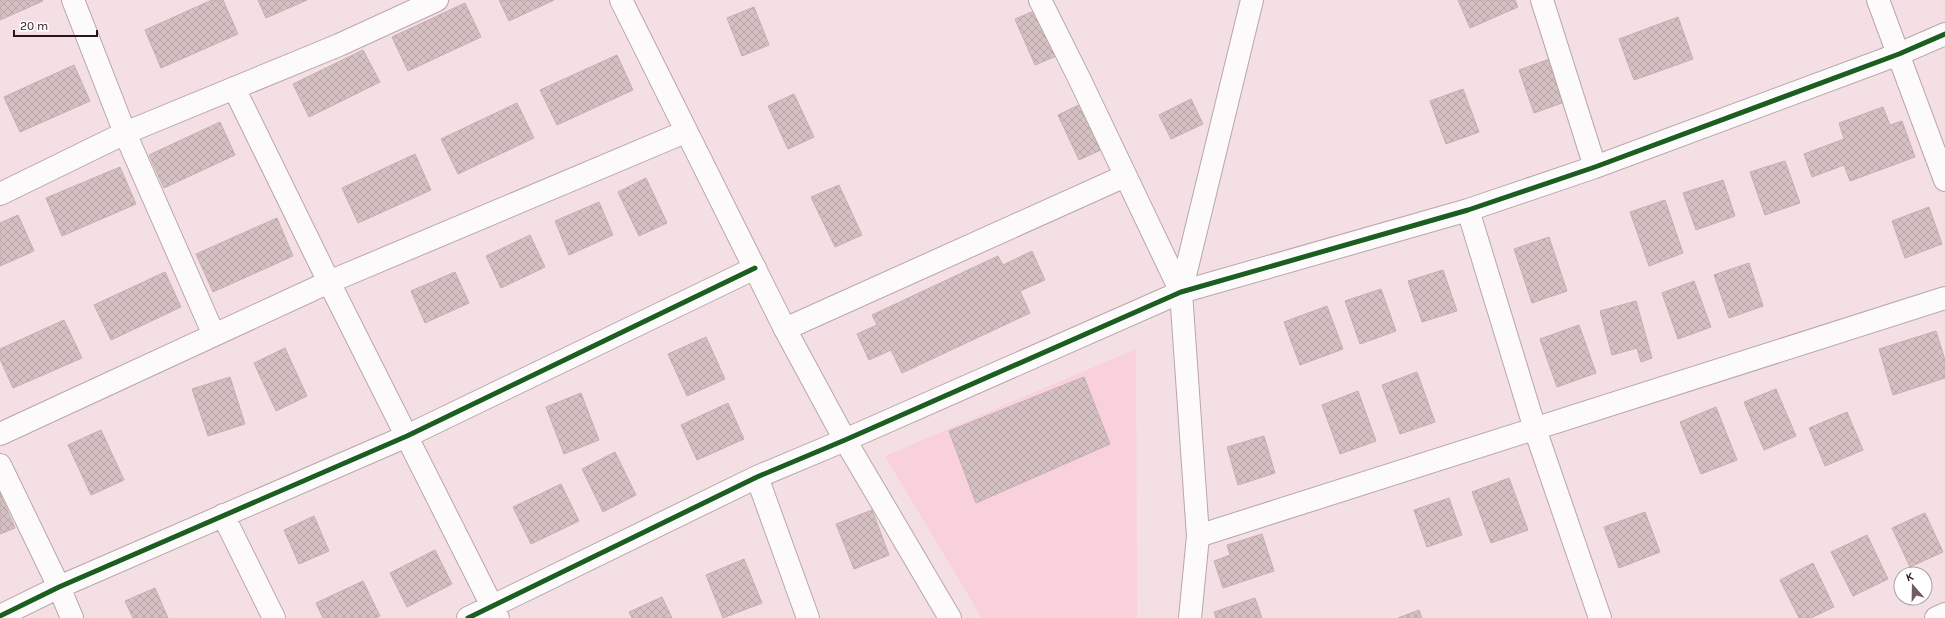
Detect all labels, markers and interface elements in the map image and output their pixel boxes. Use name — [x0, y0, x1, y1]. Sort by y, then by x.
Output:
scale bar — [14, 12, 97, 38]
text: 20 m — [20, 19, 48, 33]
north arrow — [1893, 566, 1933, 606]
text: K — [1904, 569, 1916, 584]

